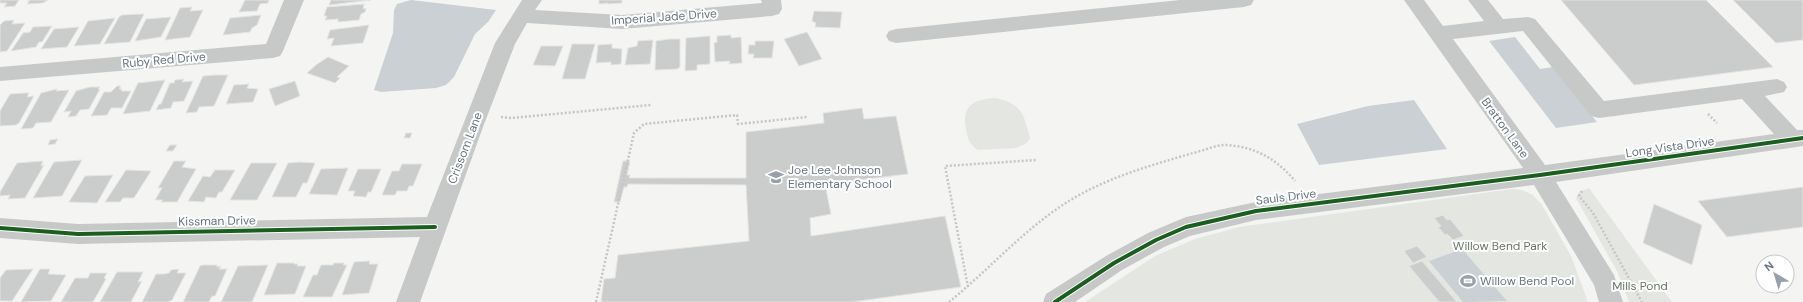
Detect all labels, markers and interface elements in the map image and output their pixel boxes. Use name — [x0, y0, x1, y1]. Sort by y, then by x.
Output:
street label: Imperial Jade Drive — [611, 5, 718, 29]
street label: Ruby Red Drive — [122, 48, 207, 72]
street label: Bratton Lane — [1478, 95, 1532, 162]
street label: Crissom Lane — [444, 110, 486, 186]
street label: Long Vista Drive — [1625, 133, 1716, 161]
place label: Joe Lee Johnson Elementary School — [788, 162, 892, 192]
school or university icon: Joe Lee Johnson Elementary School — [767, 168, 785, 186]
street label: Sauls Drive — [1255, 185, 1317, 209]
street label: Kissman Drive — [178, 212, 256, 230]
park label: Willow Bend Park — [1453, 238, 1547, 254]
north arrow — [1755, 254, 1795, 294]
text: N — [1761, 258, 1776, 274]
sports icon: Willow Bend Pool — [1459, 272, 1477, 290]
place label: Willow Bend Pool — [1480, 273, 1574, 289]
park label: Mills Pond — [1612, 278, 1668, 294]

